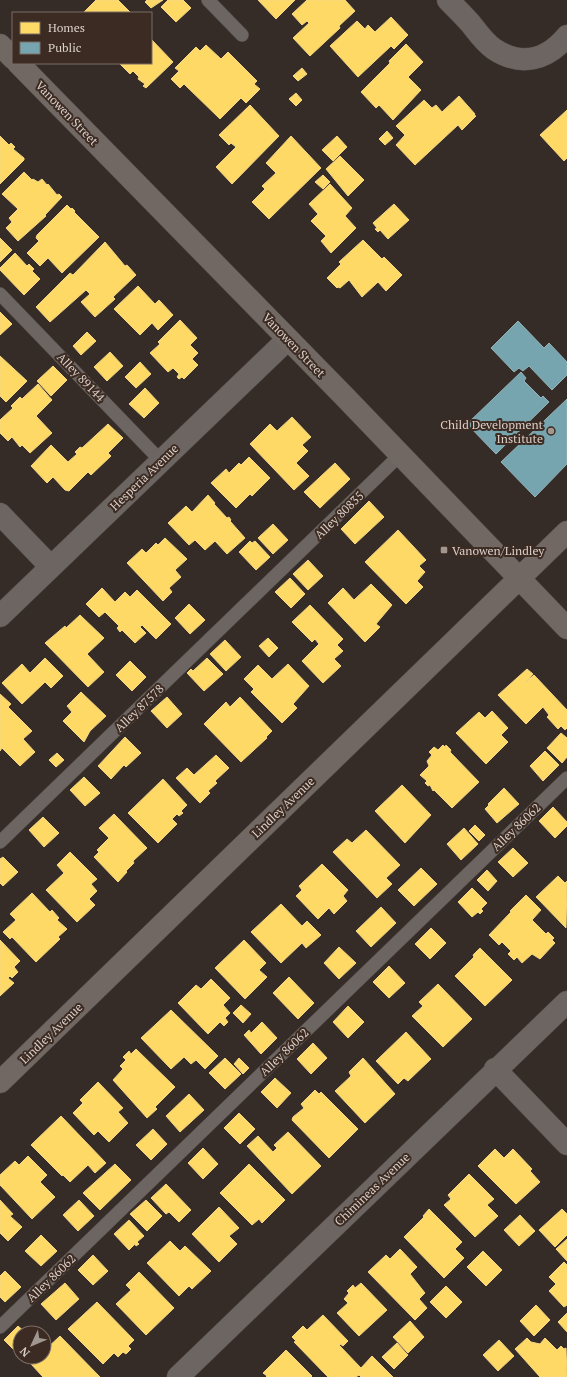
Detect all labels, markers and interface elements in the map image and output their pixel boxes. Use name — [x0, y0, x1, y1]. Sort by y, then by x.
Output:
legend — [12, 12, 152, 64]
text: Homes — [48, 20, 85, 35]
text: Public — [48, 40, 82, 55]
street label: Vanowen Street — [33, 78, 102, 149]
street label: Vanowen Street — [260, 310, 329, 381]
street label: Alley 89144 — [54, 349, 108, 405]
place label: Child Development Institute — [440, 417, 544, 446]
marker: Child Development Institute — [546, 426, 556, 436]
street label: Hesperia Avenue — [107, 441, 181, 513]
street label: Alley 80835 — [311, 488, 367, 542]
place label: Vanowen/Lindley — [452, 543, 545, 558]
marker: Vanowen/Lindley — [439, 545, 449, 555]
street label: Alley 87578 — [111, 681, 167, 735]
street label: Lindley Avenue — [248, 773, 318, 841]
street label: Alley 86062 — [488, 800, 544, 854]
street label: Lindley Avenue — [16, 999, 86, 1067]
street label: Alley 86062 — [256, 1025, 312, 1079]
street label: Chimineas Avenue — [331, 1149, 413, 1229]
street label: Alley 86062 — [23, 1251, 79, 1305]
north arrow — [12, 1325, 52, 1365]
text: N — [16, 1344, 33, 1360]

